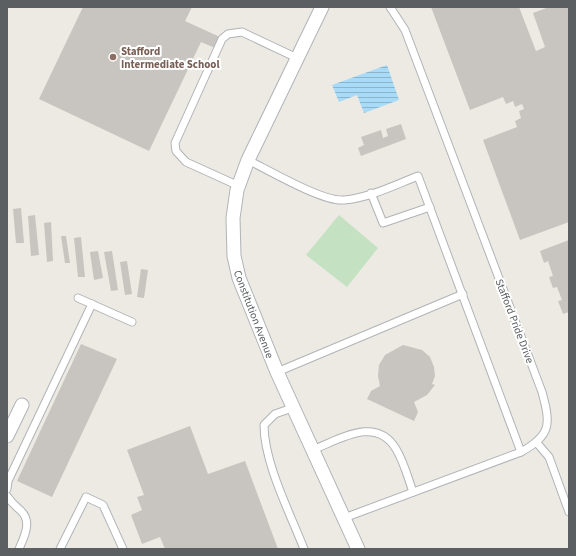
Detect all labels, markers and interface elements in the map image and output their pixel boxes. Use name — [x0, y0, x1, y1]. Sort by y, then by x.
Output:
place label: Stafford Intermediate School — [121, 44, 220, 72]
marker: Stafford Intermediate School — [108, 52, 118, 62]
street label: Constitution Avenue — [230, 268, 277, 361]
street label: Stafford Pride Drive — [492, 277, 538, 366]

